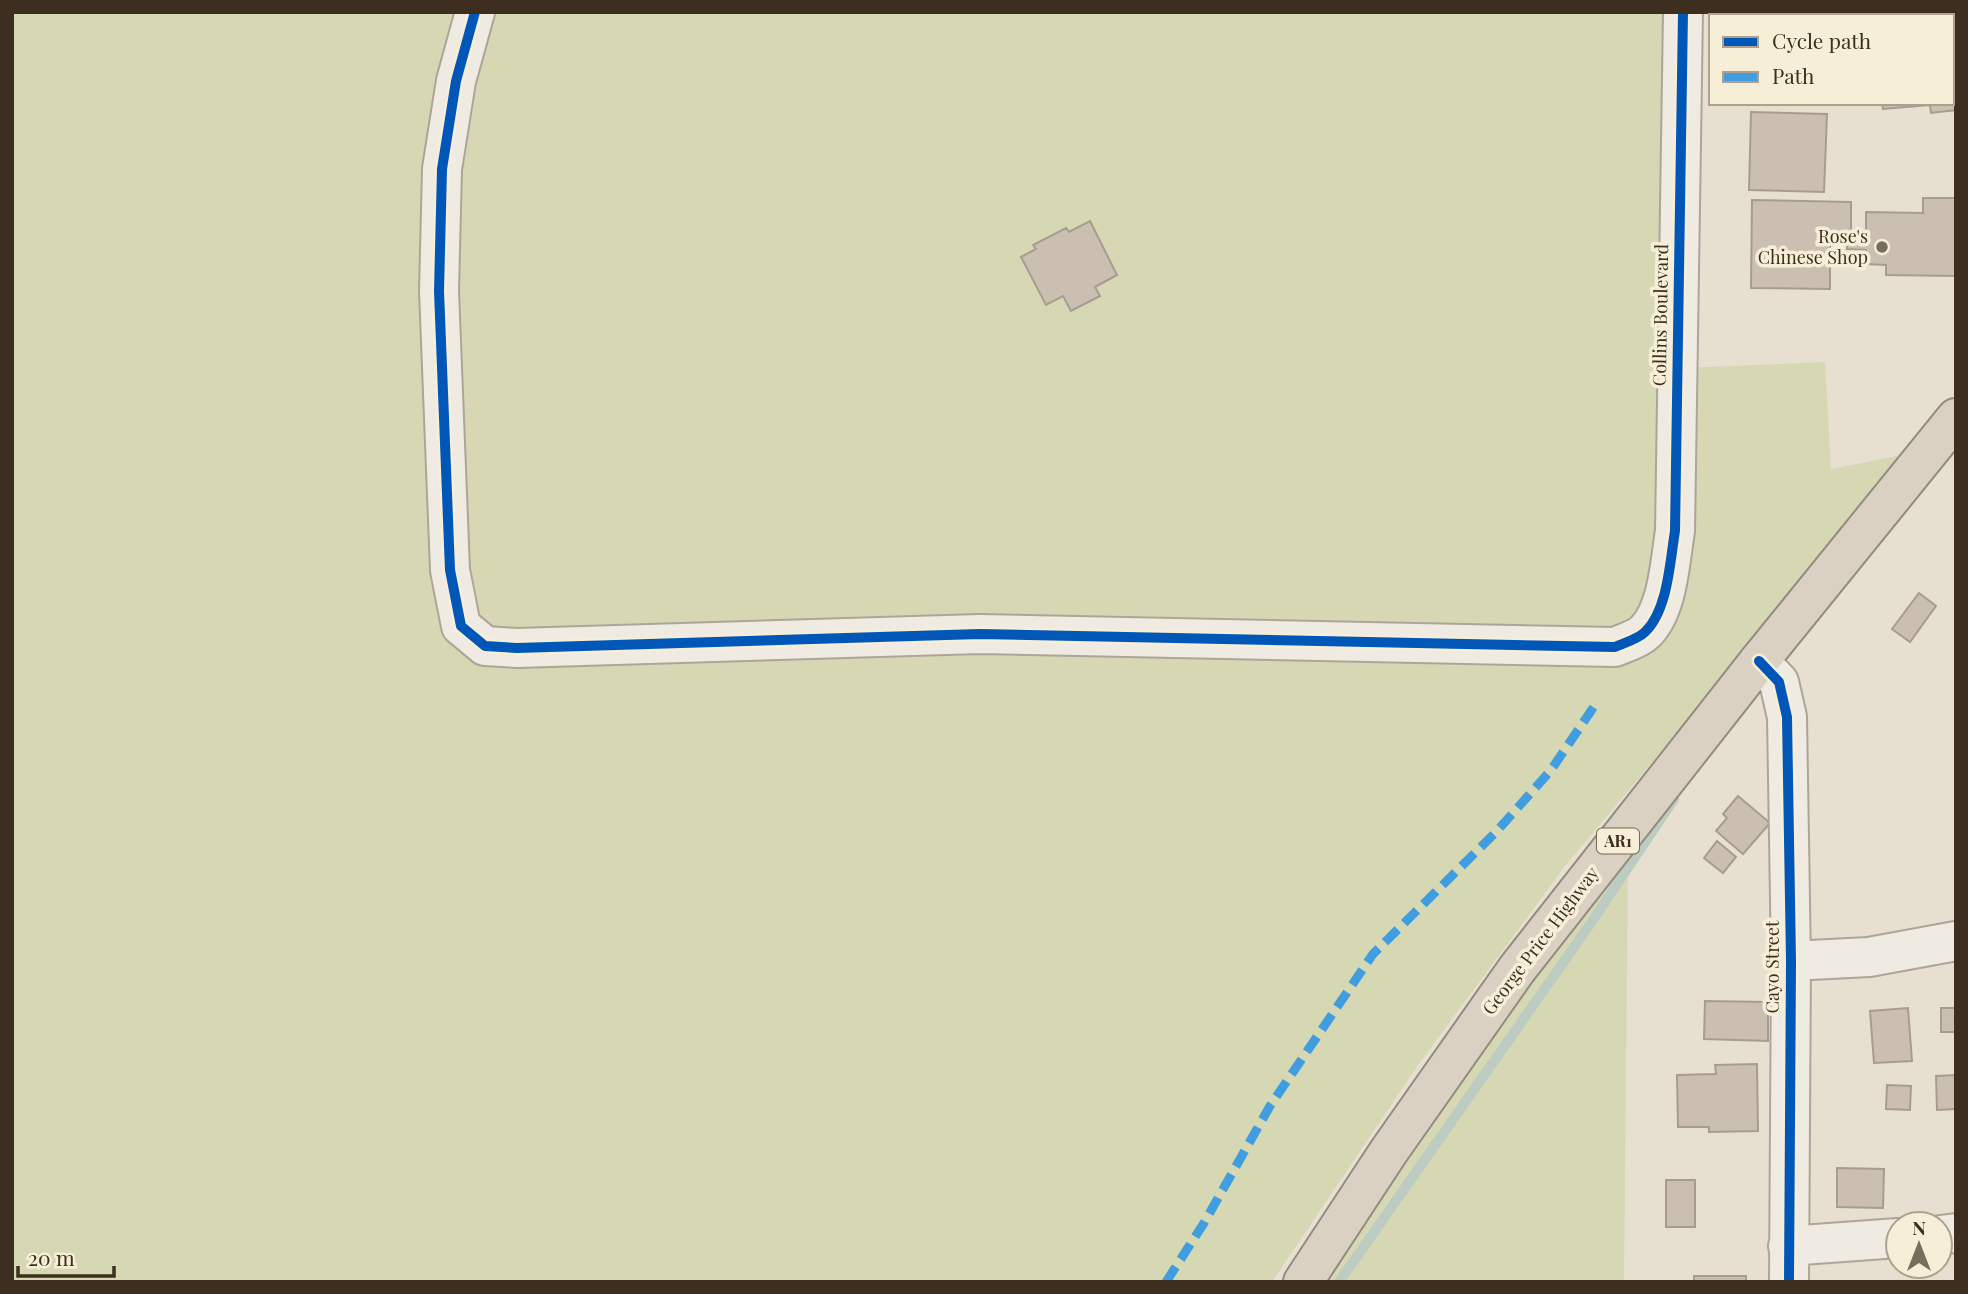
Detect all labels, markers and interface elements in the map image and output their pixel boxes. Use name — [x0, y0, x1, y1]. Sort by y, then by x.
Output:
legend — [1709, 14, 1954, 105]
text: Cycle path — [1772, 26, 1872, 54]
text: Path — [1772, 61, 1815, 89]
place label: Rose's Chinese Shop — [1758, 224, 1868, 269]
marker: Rose's Chinese Shop — [1874, 239, 1890, 255]
street label: Collins Boulevard — [1647, 243, 1673, 386]
road number: AR1 — [1597, 828, 1639, 854]
street label: George Price Highway — [1477, 862, 1604, 1019]
street label: Cayo Street — [1760, 920, 1784, 1013]
north arrow — [1884, 1210, 1954, 1280]
text: N — [1912, 1214, 1926, 1240]
scale bar — [18, 1234, 114, 1278]
text: 20 m — [28, 1243, 75, 1271]

